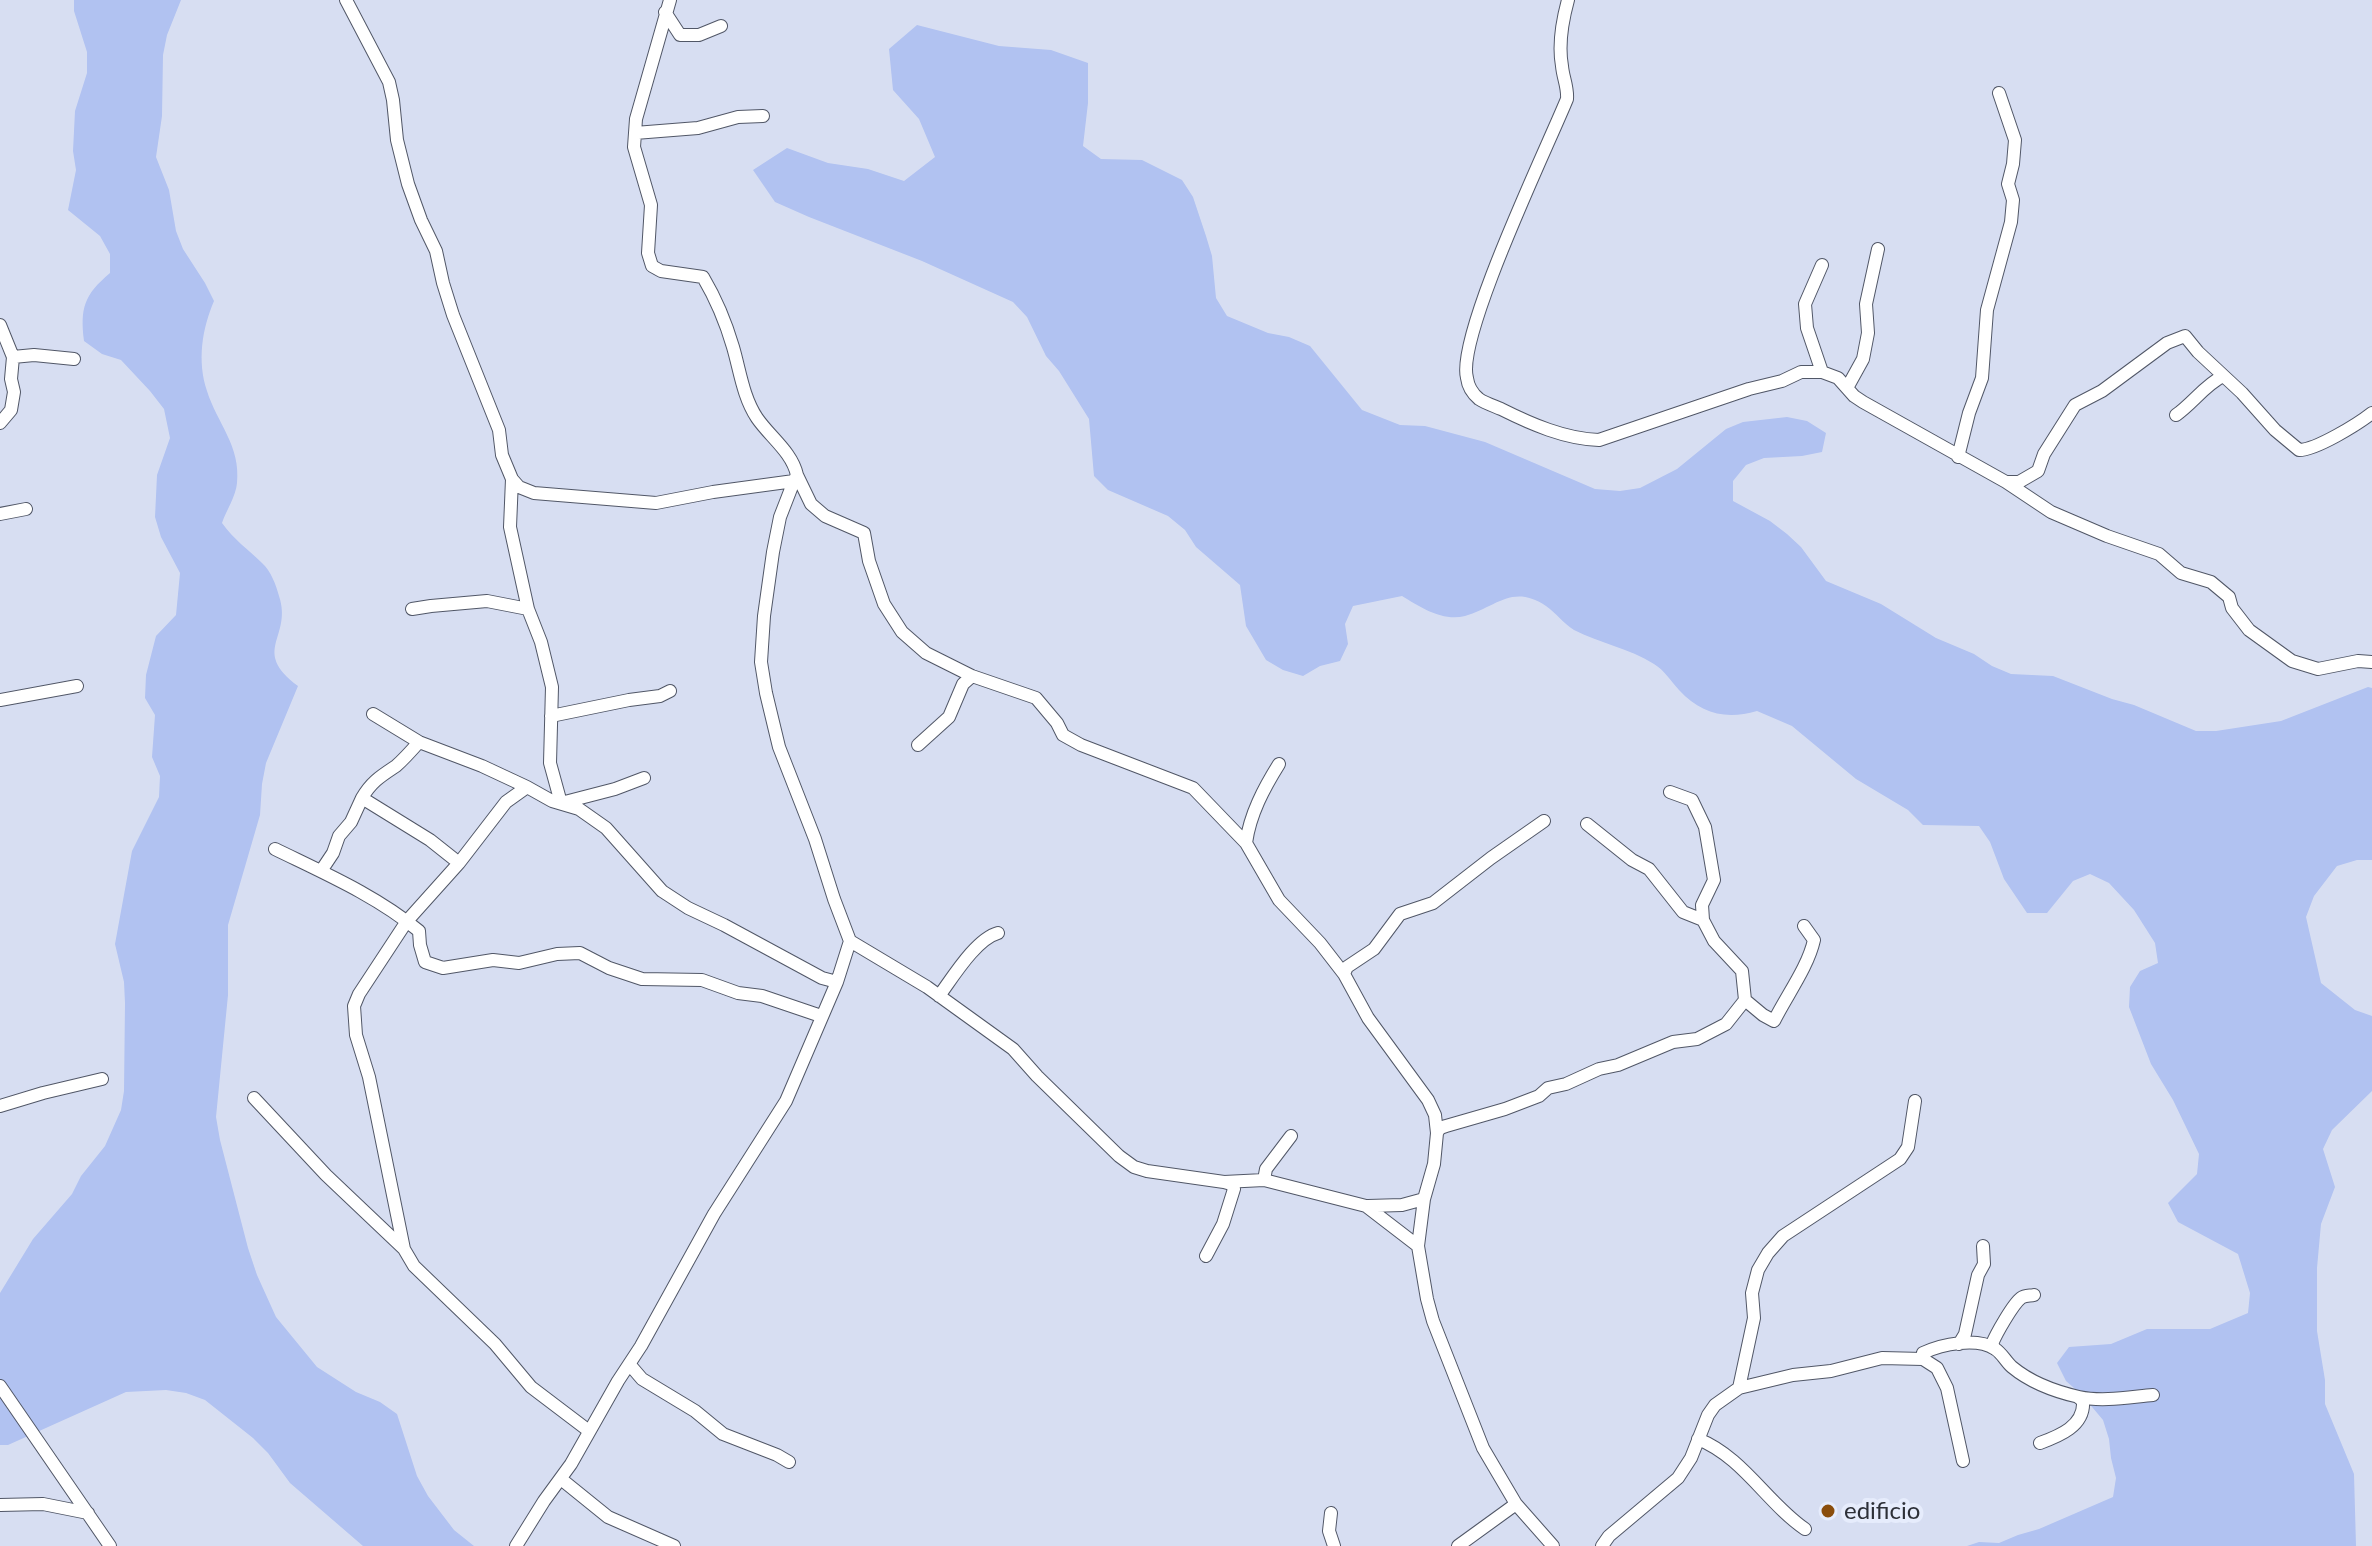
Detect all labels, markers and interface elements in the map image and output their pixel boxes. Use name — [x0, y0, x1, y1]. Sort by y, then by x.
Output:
place label: edificio — [1844, 1497, 1920, 1525]
marker: edificio — [1819, 1502, 1837, 1520]

